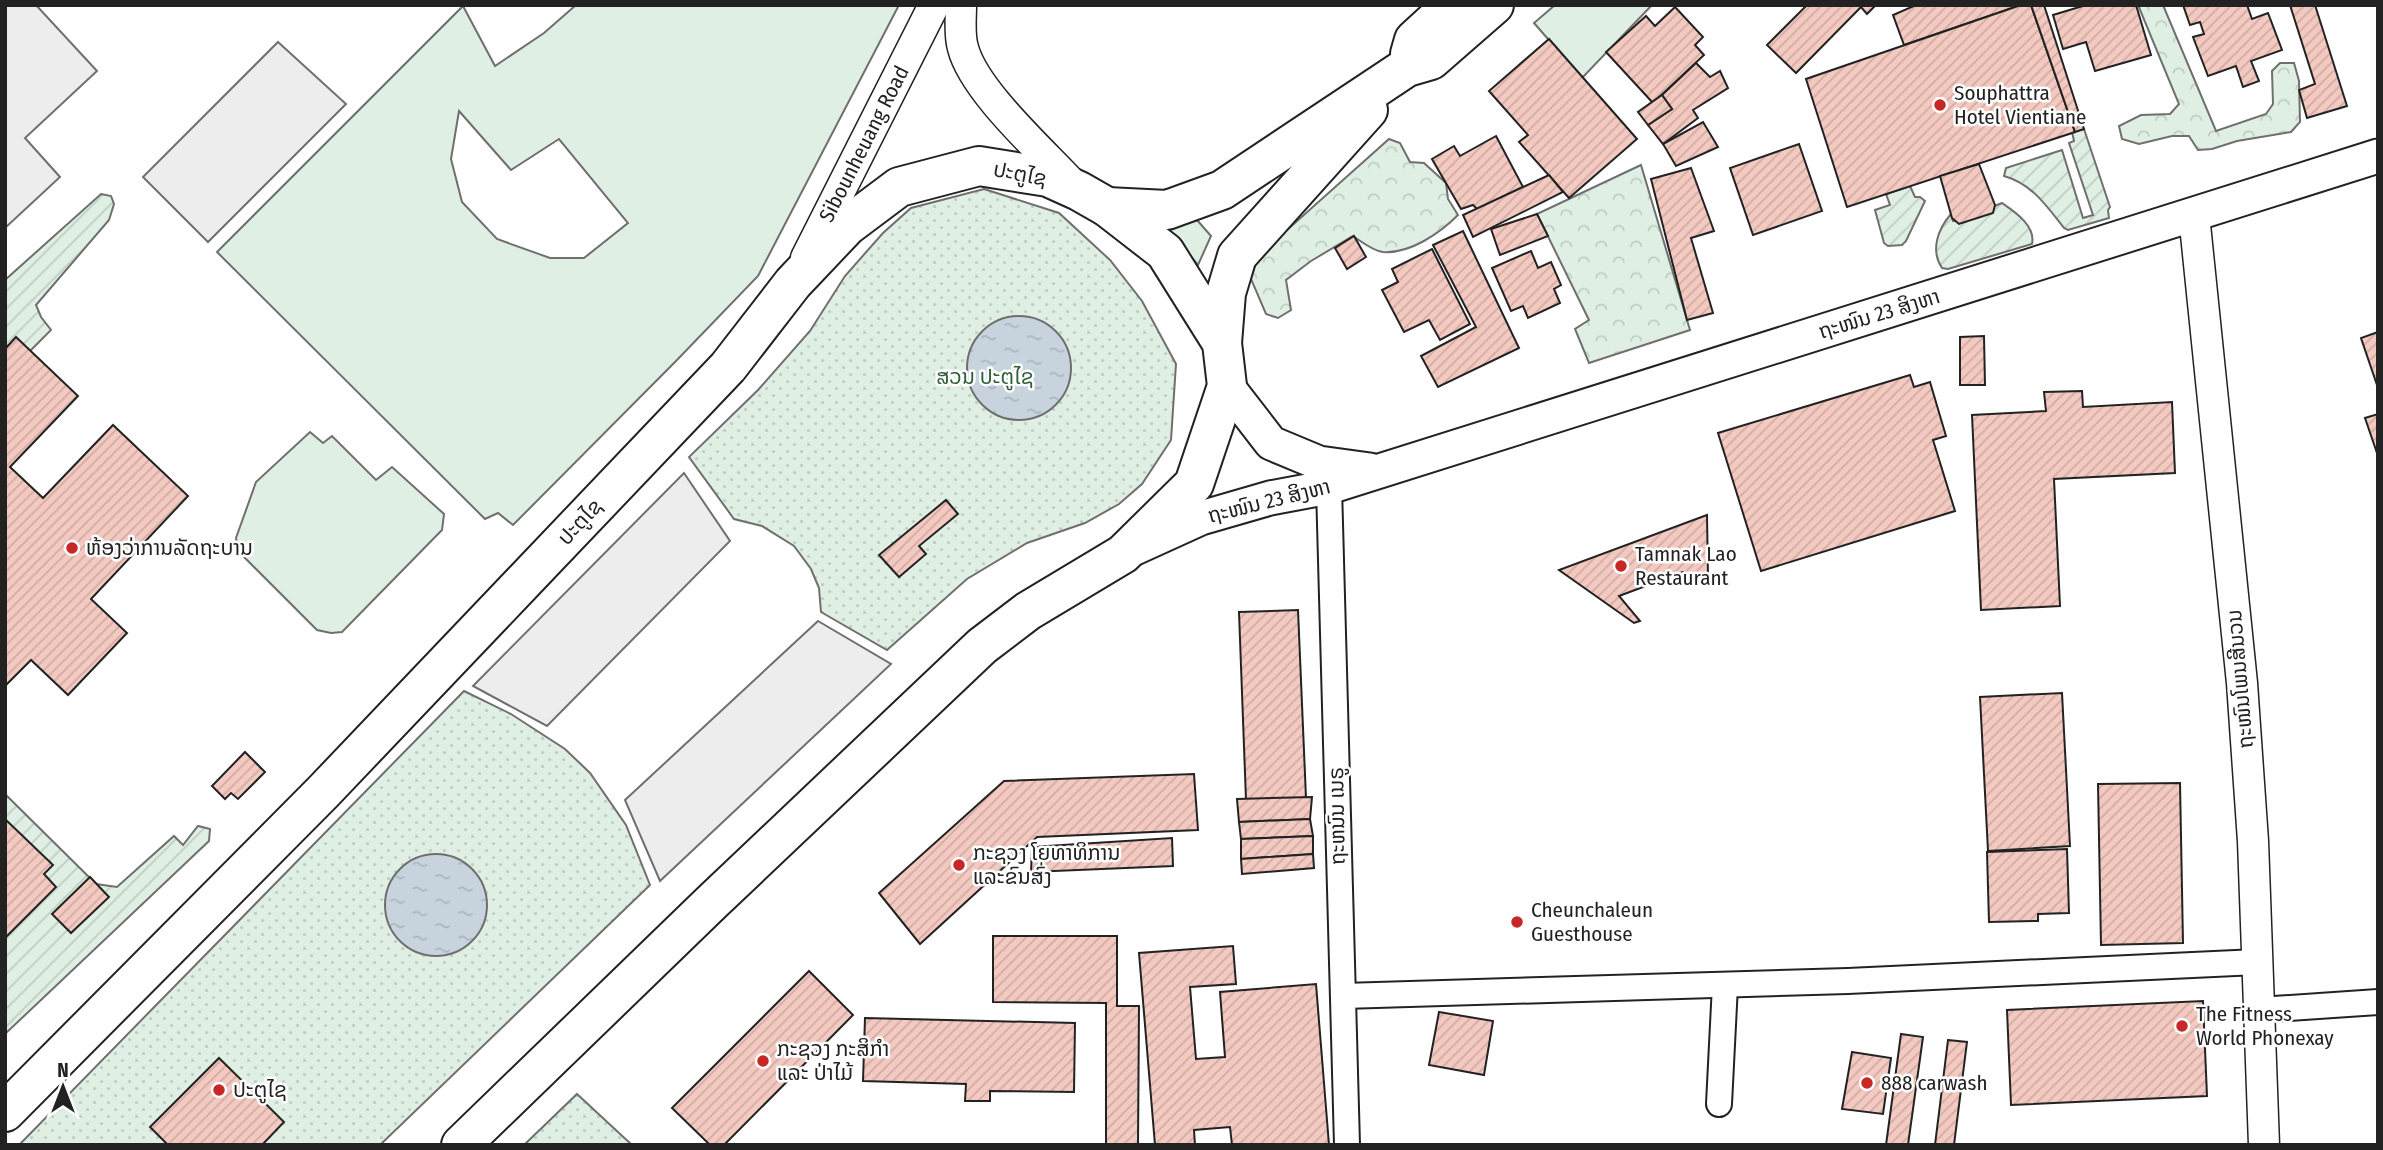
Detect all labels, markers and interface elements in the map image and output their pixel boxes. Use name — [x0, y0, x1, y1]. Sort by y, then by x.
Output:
street label: Sibounheuang Road — [813, 61, 915, 227]
place label: Souphattra Hotel Vientiane — [1954, 80, 2087, 130]
marker: Souphattra Hotel Vientiane — [1932, 97, 1948, 113]
street label: ປະຕູໄຊ — [991, 156, 1049, 193]
street label: ຖະໜົນ 23 ສິງຫາ — [1815, 283, 1943, 345]
park label: ສວນ ປະຕູໄຊ — [936, 364, 1034, 391]
street label: ຖະໜົນ 23 ສິງຫາ — [1205, 473, 1333, 529]
street label: ປະຕູໄຊ — [552, 493, 609, 551]
place label: ຫ້ອງວ່າການລັດຖະບານ — [86, 535, 253, 561]
marker: ຫ້ອງວ່າການລັດຖະບານ — [64, 540, 80, 556]
place label: Tamnak Lao Restaurant — [1635, 541, 1737, 591]
marker: Tamnak Lao Restaurant — [1613, 558, 1629, 574]
street label: ຖະໜົນໂພນສີນວນ — [2221, 608, 2259, 750]
street label: ຖະຫນົນ ເນຣູ — [1323, 767, 1352, 865]
place label: ກະຊວງ ໂຍທາທິການ ແລະຂົນສົ່ງ — [973, 840, 1120, 890]
marker: ກະຊວງ ໂຍທາທິການ ແລະຂົນສົ່ງ — [951, 857, 967, 873]
place label: Cheunchaleun Guesthouse — [1531, 897, 1653, 947]
marker: Cheunchaleun Guesthouse — [1509, 914, 1525, 930]
place label: The Fitness World Phonexay — [2196, 1001, 2334, 1051]
marker: The Fitness World Phonexay — [2174, 1018, 2190, 1034]
place label: ກະຊວງ ກະສິກຳ ແລະ ປ່າໄມ້ — [777, 1036, 889, 1086]
north arrow — [28, 1052, 98, 1122]
marker: ກະຊວງ ກະສິກຳ ແລະ ປ່າໄມ້ — [755, 1053, 771, 1069]
text: N — [57, 1059, 69, 1082]
place label: 888 carwash — [1881, 1070, 1988, 1096]
marker: 888 carwash — [1859, 1075, 1875, 1091]
place label: ປະຕູໄຊ — [233, 1077, 287, 1104]
marker: ປະຕູໄຊ — [211, 1082, 227, 1098]

